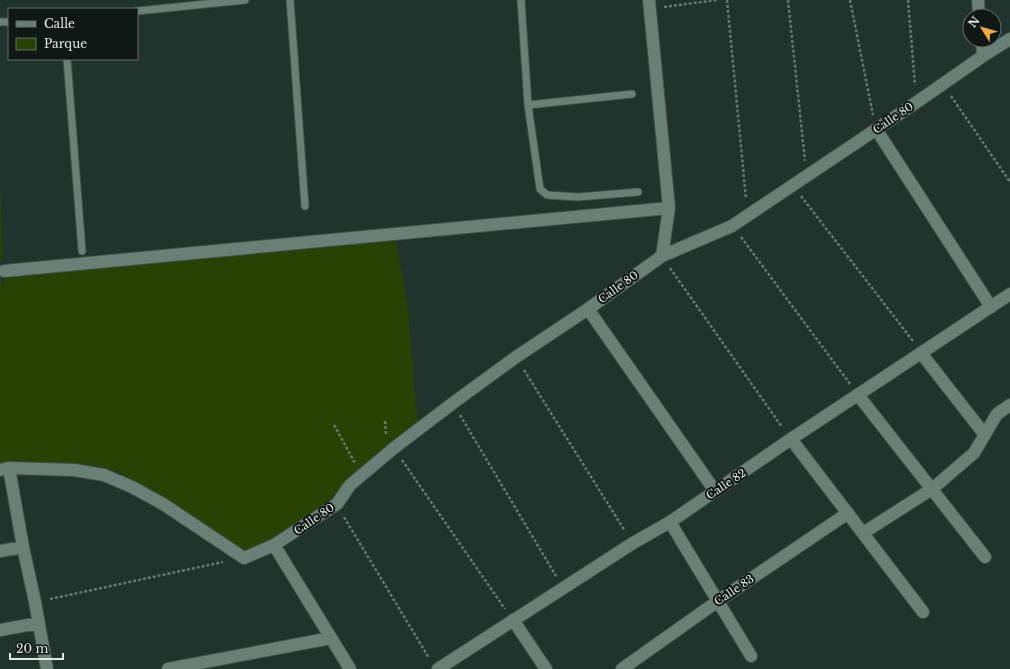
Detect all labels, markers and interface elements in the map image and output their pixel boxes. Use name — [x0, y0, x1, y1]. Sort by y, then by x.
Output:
legend — [8, 8, 138, 60]
north arrow — [962, 8, 1002, 48]
text: N — [965, 13, 983, 30]
text: Calle — [44, 16, 75, 31]
text: Parque — [44, 36, 87, 51]
street label: Calle 80 — [870, 99, 916, 137]
street label: Calle 80 — [595, 268, 641, 306]
street label: Calle 82 — [703, 465, 749, 502]
street label: Calle 80 — [291, 500, 337, 538]
street label: Calle 83 — [711, 571, 757, 608]
scale bar — [10, 635, 63, 661]
text: 20 m — [16, 641, 48, 656]

